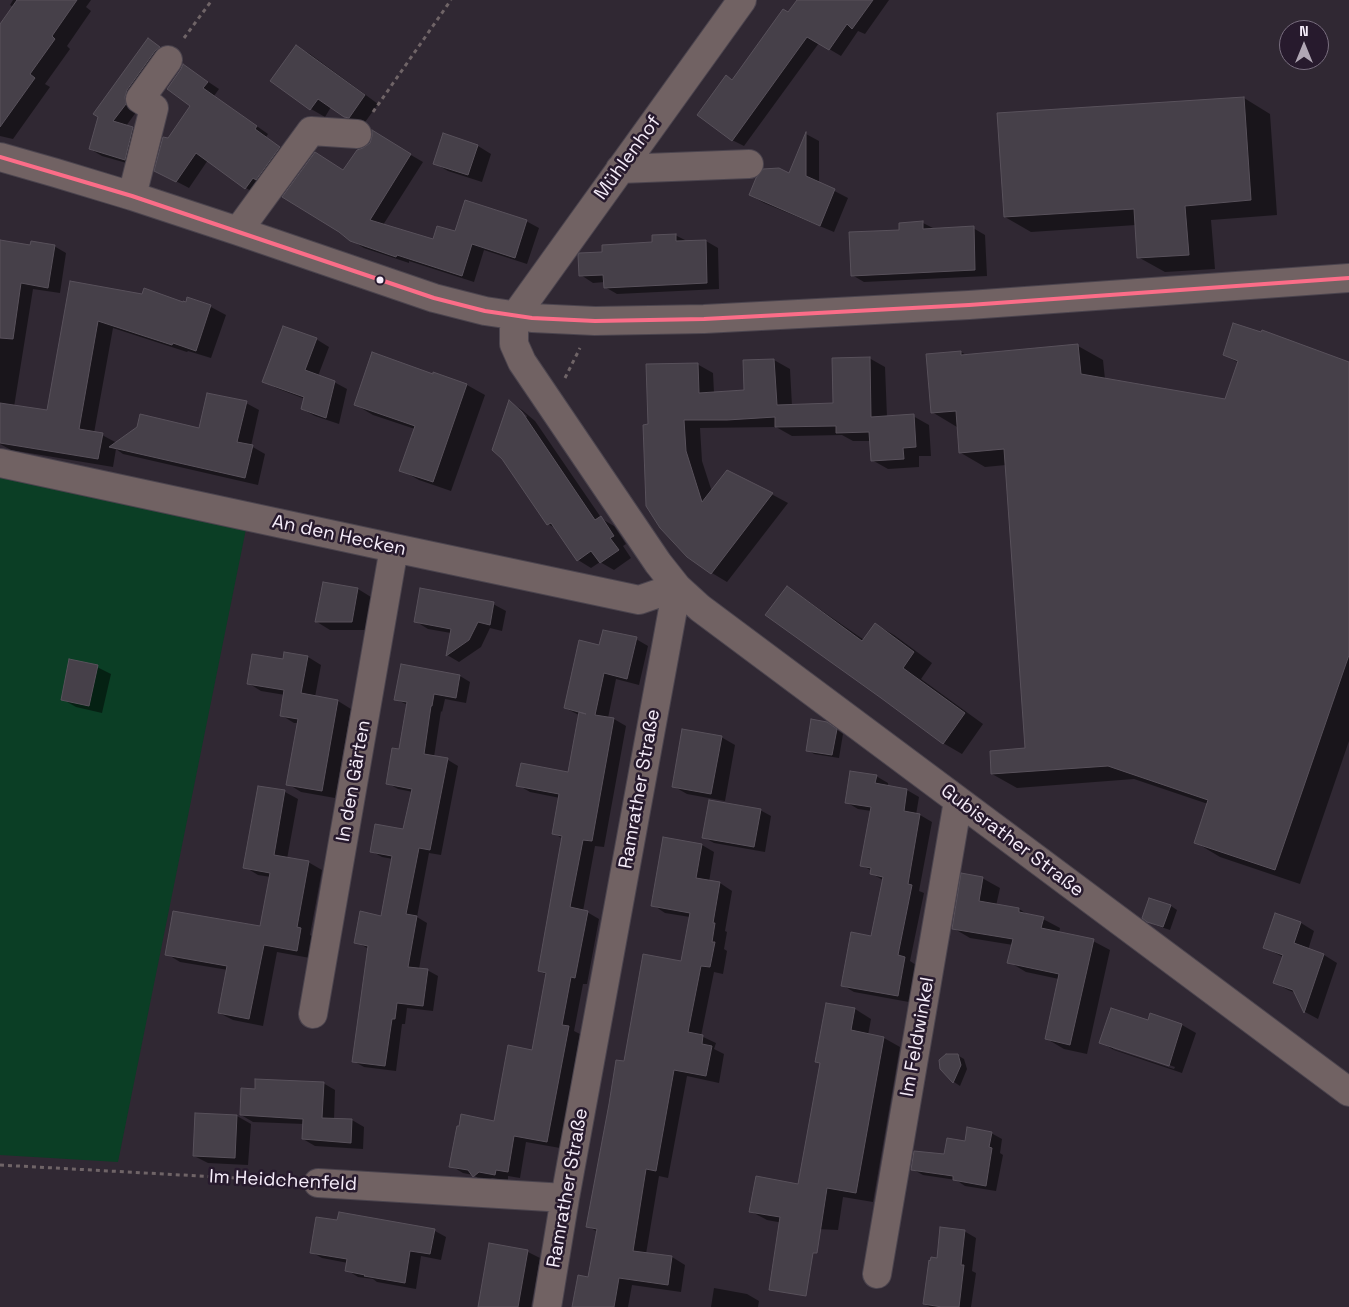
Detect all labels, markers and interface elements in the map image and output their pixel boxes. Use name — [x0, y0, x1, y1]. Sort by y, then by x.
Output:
north arrow — [1279, 20, 1329, 70]
text: N — [1299, 22, 1309, 40]
street label: Mühlenhof — [590, 111, 666, 205]
unlabelled marker — [375, 275, 385, 285]
street label: An den Hecken — [270, 511, 408, 561]
street label: Ramrather Straße — [615, 708, 665, 870]
street label: In den Gärten — [332, 718, 376, 844]
street label: Gubisrather Straße — [936, 780, 1088, 902]
street label: Im Feldwinkel — [896, 975, 940, 1099]
street label: Ramrather Straße — [543, 1107, 593, 1269]
street label: Im Heidchenfeld — [208, 1166, 358, 1196]

